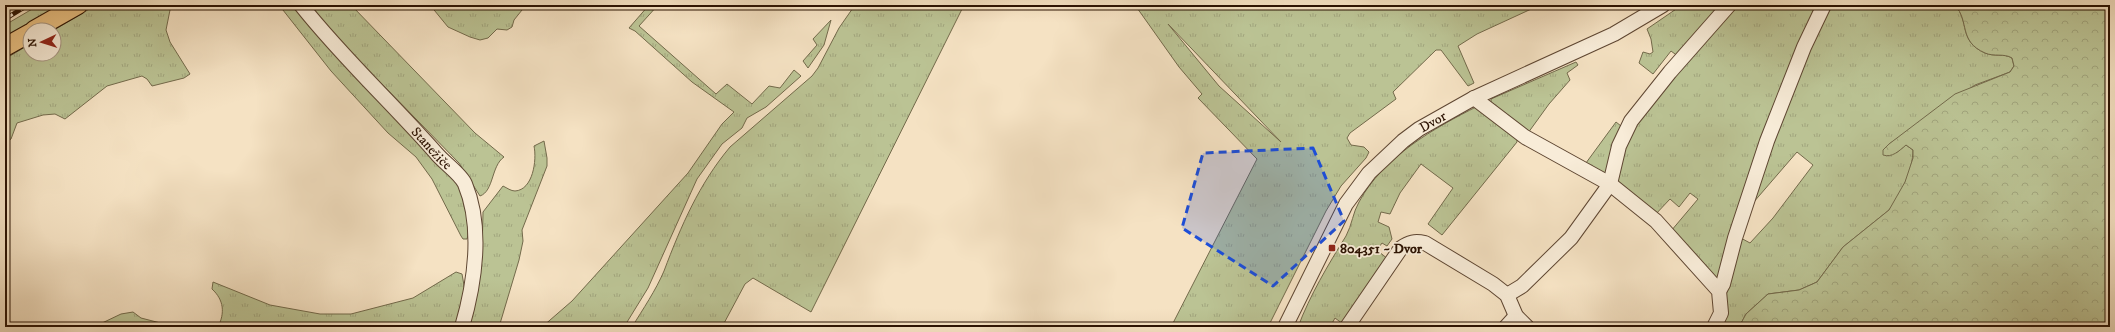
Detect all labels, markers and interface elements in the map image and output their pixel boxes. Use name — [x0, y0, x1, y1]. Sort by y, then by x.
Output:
north arrow — [22, 22, 62, 62]
text: N — [26, 38, 40, 48]
street label: Dvor — [1416, 107, 1450, 137]
street label: Stanežiče — [407, 123, 456, 174]
place label: 804351 ~ Dvor — [1340, 240, 1423, 258]
marker: 804351 ~ Dvor — [1327, 243, 1337, 253]

